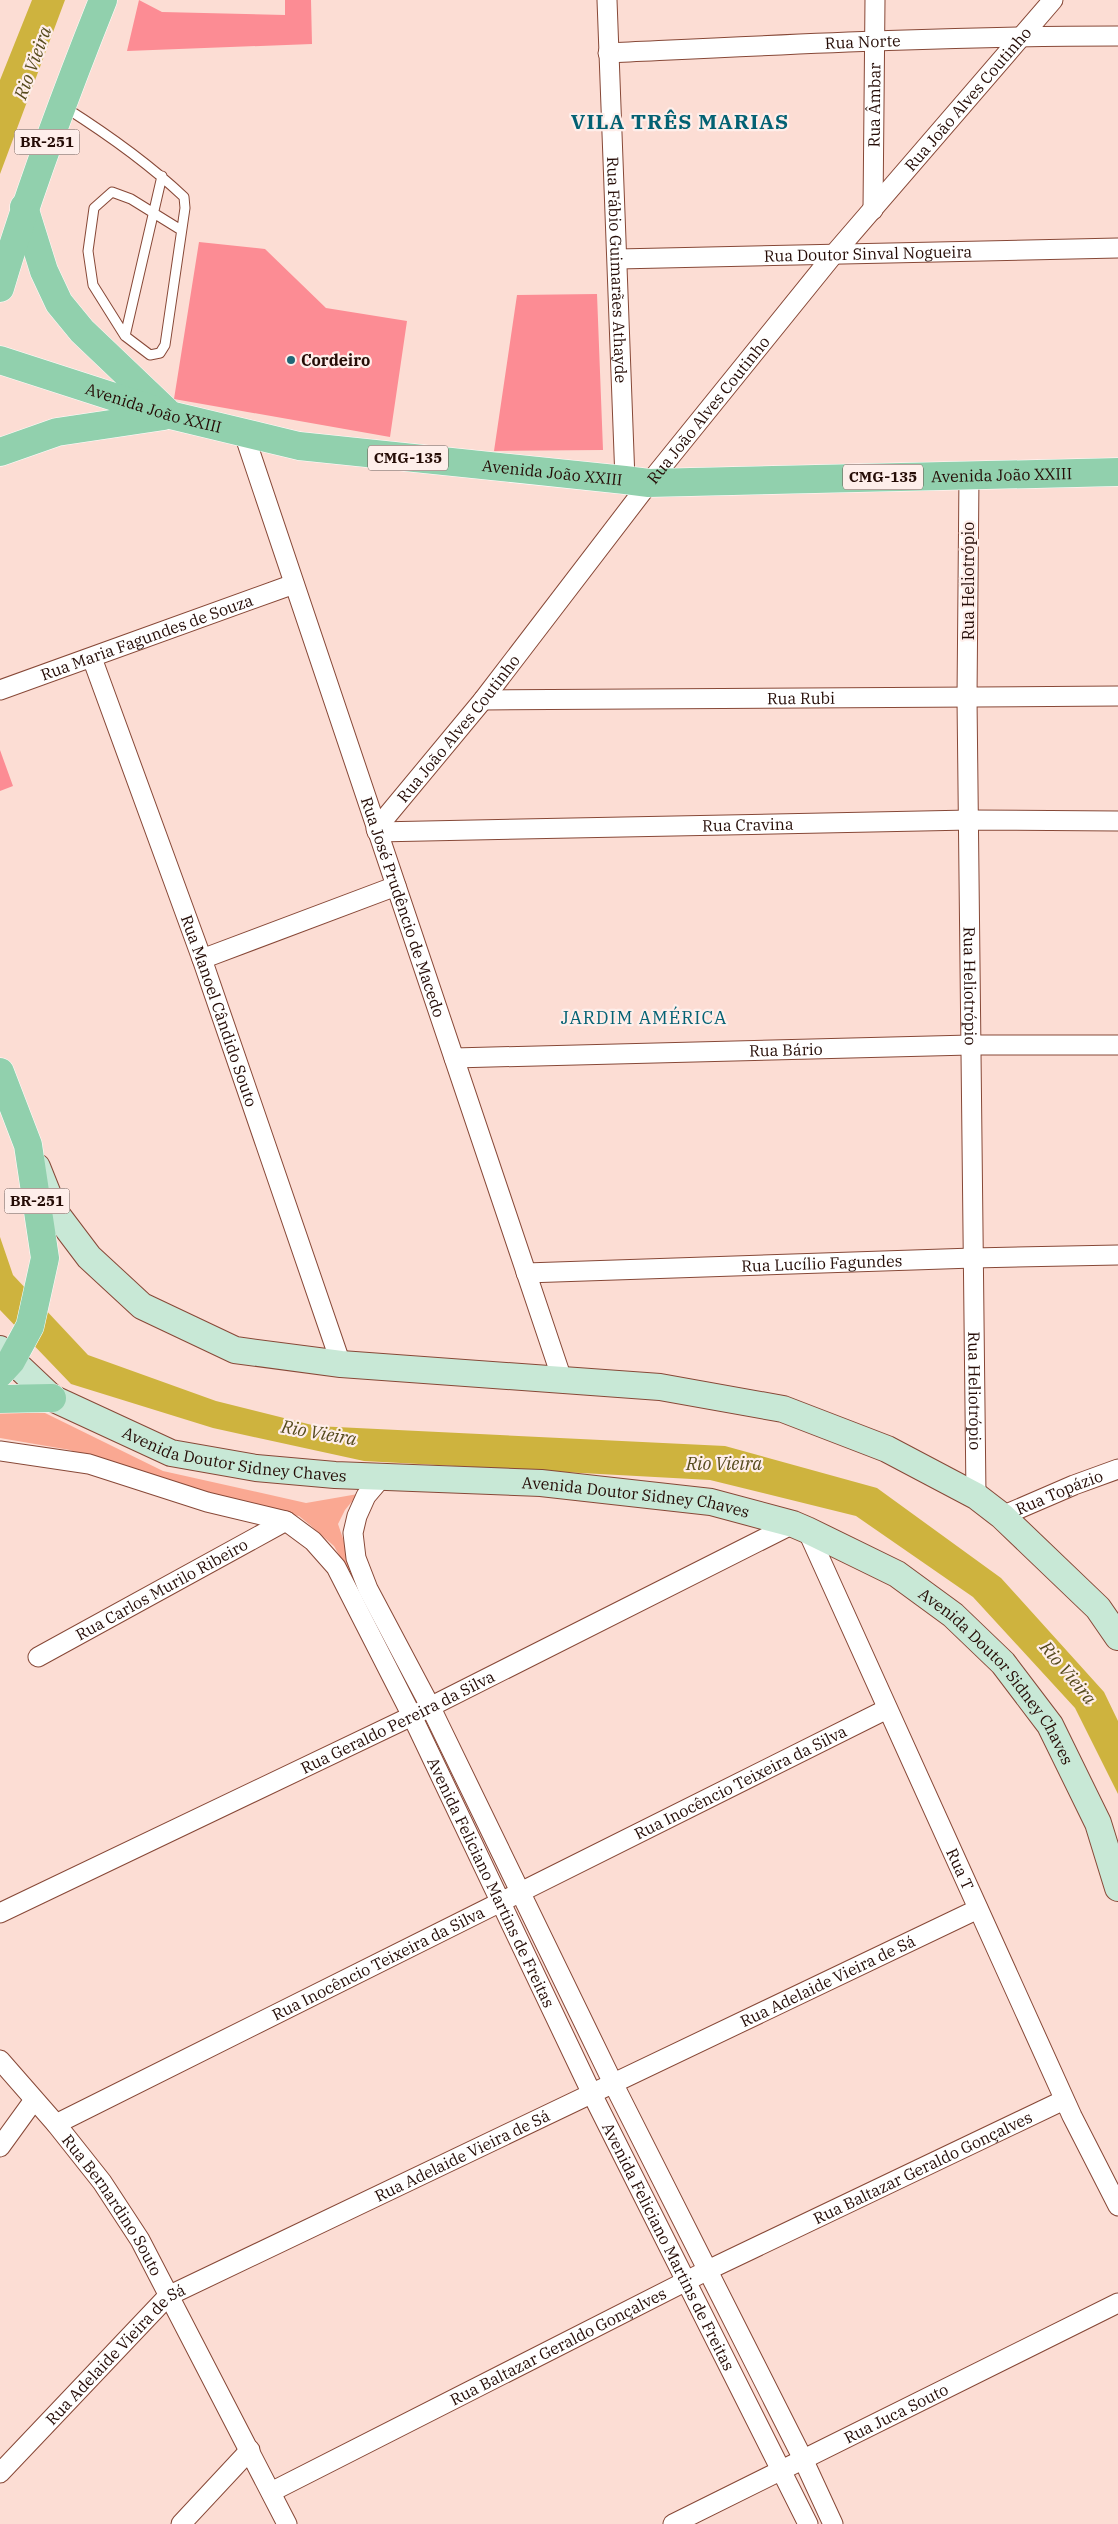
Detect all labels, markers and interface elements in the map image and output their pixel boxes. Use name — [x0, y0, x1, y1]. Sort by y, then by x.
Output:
water label: Rio Vieira — [8, 23, 56, 103]
street label: Rua João Alves Coutinho — [900, 23, 1035, 175]
street label: Rua Norte — [824, 30, 901, 53]
street label: Rua Âmbar — [864, 62, 884, 148]
district label: VILA TRÊS MARIAS — [571, 107, 789, 135]
road number: BR-251 — [15, 130, 80, 154]
street label: Rua Fábio Guimarães Athayde — [603, 156, 631, 383]
street label: Rua Doutor Sinval Nogueira — [764, 241, 973, 266]
street label: Rua João Alves Coutinho — [643, 332, 774, 488]
place label: Cordeiro — [301, 350, 370, 370]
marker: Cordeiro — [285, 354, 297, 366]
street label: Avenida João XXIII — [83, 378, 224, 437]
road number: CMG-135 — [368, 446, 448, 470]
street label: Avenida João XXIII — [481, 455, 623, 490]
street label: Avenida João XXIII — [931, 463, 1072, 486]
road number: CMG-135 — [843, 464, 923, 490]
street label: Rua Heliotrópio — [958, 522, 978, 640]
street label: Rua Maria Fagundes de Souza — [38, 590, 256, 685]
street label: Rua João Alves Coutinho — [393, 651, 524, 806]
street label: Rua Rubi — [767, 688, 835, 708]
street label: Rua José Prudêncio de Macedo — [357, 794, 450, 1020]
street label: Rua Cravina — [702, 814, 794, 835]
street label: Rua Manoel Cândido Souto — [177, 912, 262, 1109]
street label: Rua Heliotrópio — [960, 926, 981, 1045]
district label: JARDIM AMÉRICA — [561, 1006, 727, 1029]
street label: Rua Bário — [749, 1039, 823, 1061]
road number: BR-251 — [5, 1188, 70, 1214]
street label: Rua Lucílio Fagundes — [741, 1250, 903, 1276]
street label: Rua Heliotrópio — [964, 1331, 985, 1450]
water label: Rio Vieira — [279, 1414, 359, 1450]
street label: Avenida Doutor Sidney Chaves — [119, 1422, 347, 1485]
water label: Rio Vieira — [685, 1452, 762, 1475]
street label: Rua Topázio — [1012, 1465, 1106, 1519]
street label: Avenida Doutor Sidney Chaves — [521, 1472, 752, 1522]
street label: Rua Carlos Murilo Ribeiro — [72, 1534, 251, 1644]
street label: Avenida Doutor Sidney Chaves — [915, 1583, 1078, 1768]
water label: Rio Vieira — [1034, 1635, 1102, 1709]
street label: Rua Geraldo Pereira da Silva — [297, 1666, 498, 1778]
street label: Rua Inocêncio Teixeira da Silva — [631, 1721, 850, 1844]
street label: Avenida Feliciano Martins de Freitas — [423, 1754, 559, 2011]
street label: Rua T — [942, 1845, 978, 1893]
street label: Rua Inocêncio Teixeira da Silva — [269, 1902, 488, 2025]
street label: Rua Adelaide Vieira de Sá — [737, 1930, 919, 2031]
street label: Rua Adelaide Vieira de Sá — [371, 2105, 553, 2206]
street label: Rua Baltazar Geraldo Gonçalves — [810, 2107, 1035, 2228]
street label: Avenida Feliciano Martins de Freitas — [598, 2119, 739, 2374]
street label: Rua Bernardino Souto — [58, 2130, 167, 2279]
street label: Rua Adelaide Vieira de Sá — [41, 2279, 189, 2429]
street label: Rua Baltazar Geraldo Gonçalves — [447, 2283, 670, 2409]
street label: Rua Juca Souto — [841, 2379, 951, 2448]

